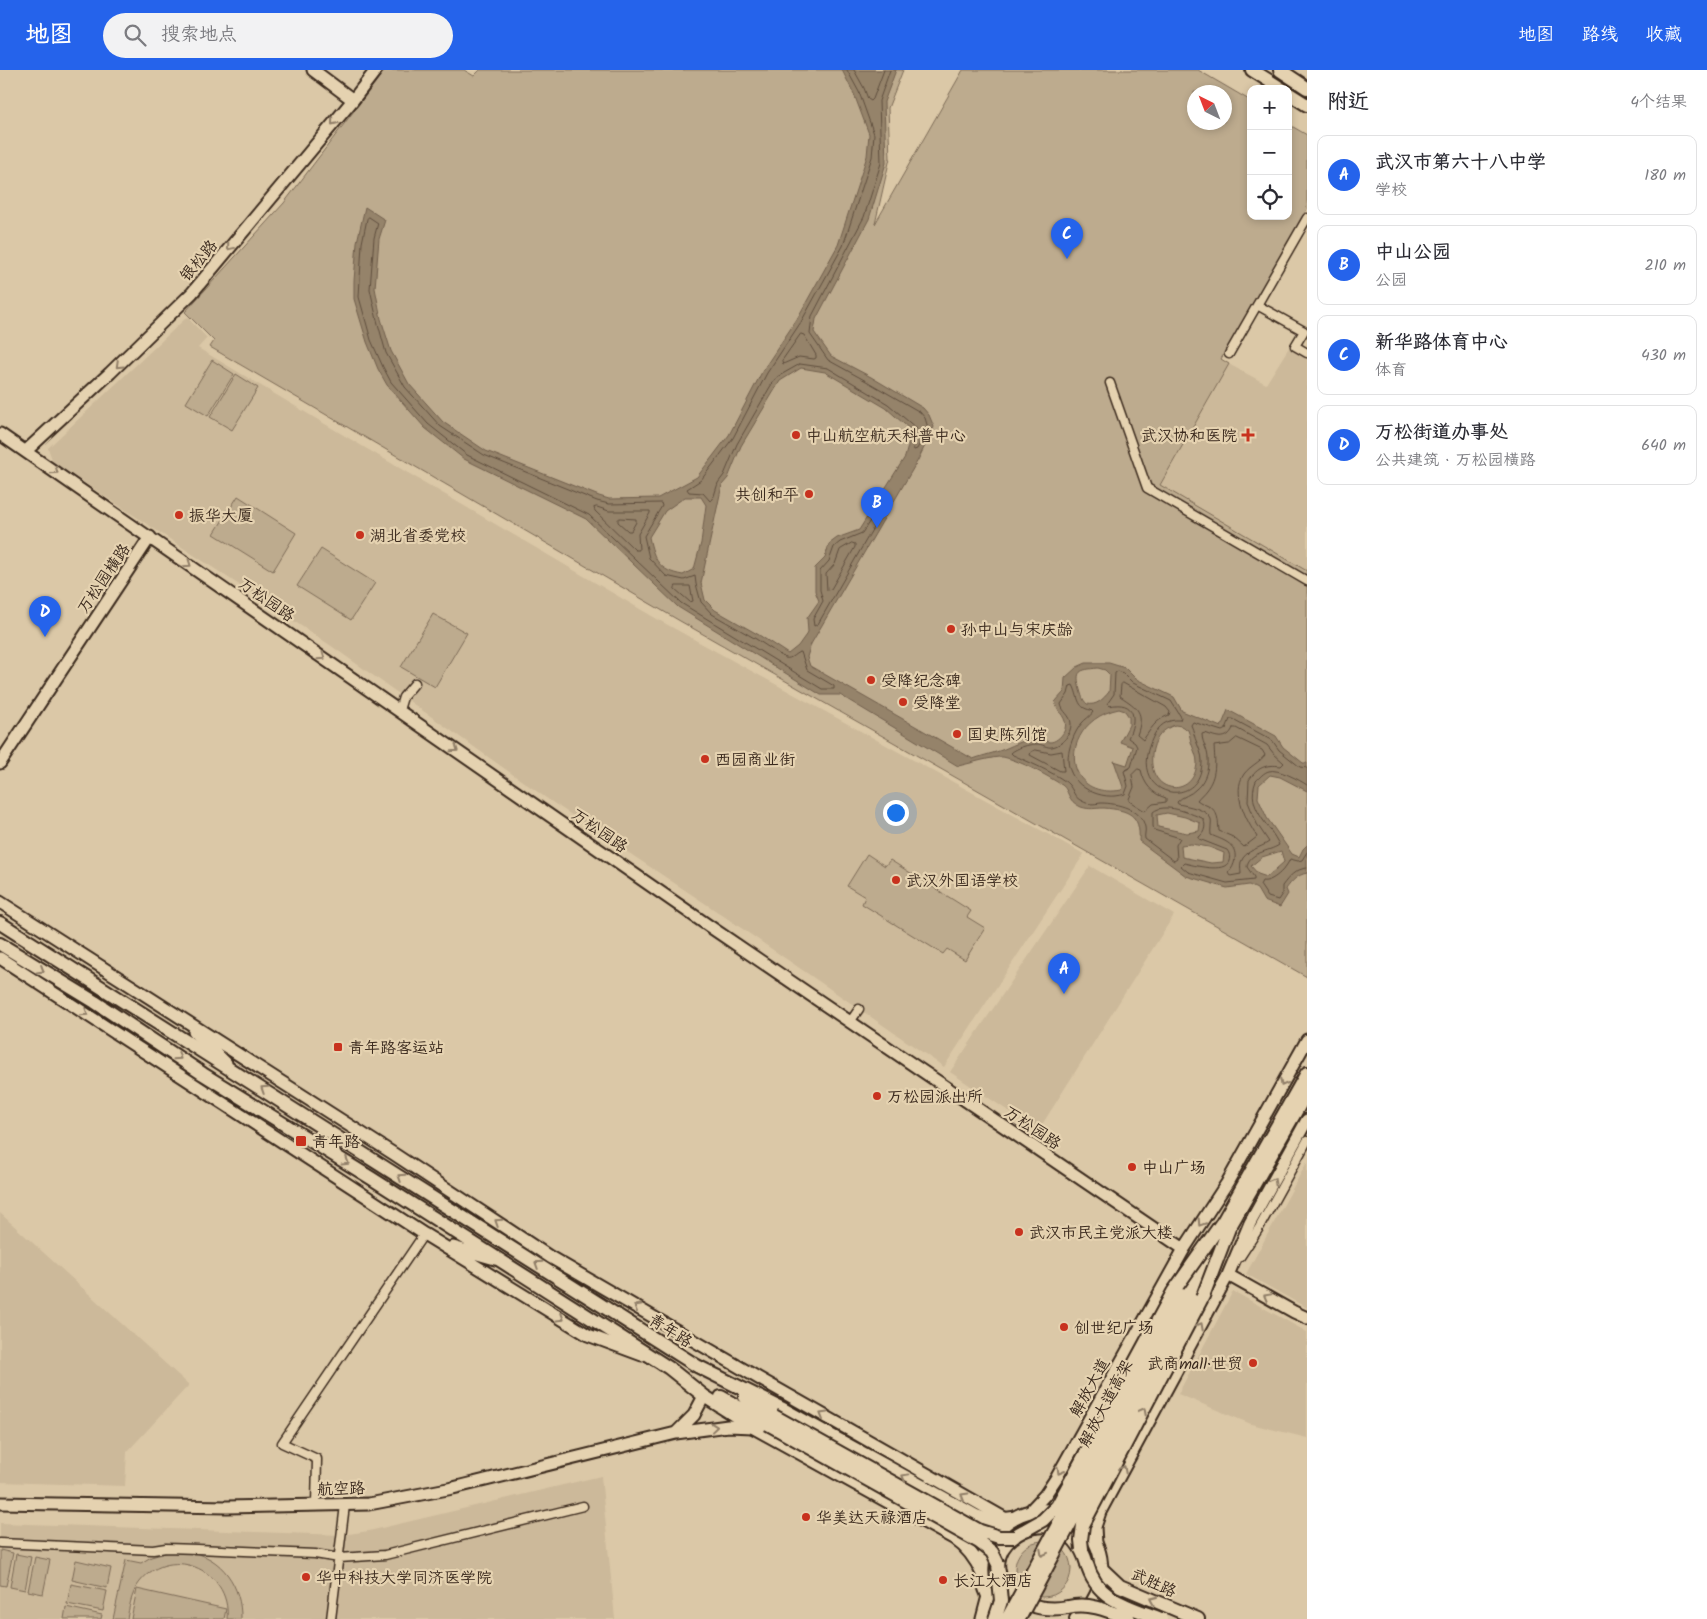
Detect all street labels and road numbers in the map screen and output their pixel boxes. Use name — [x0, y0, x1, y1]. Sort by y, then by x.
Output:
street label: 银松路 — [174, 235, 224, 287]
street label: 万松园横路 — [72, 539, 137, 619]
street label: 万松园路 — [233, 572, 300, 629]
street label: 万松园路 — [566, 803, 633, 860]
street label: 万松园路 — [999, 1100, 1066, 1157]
street label: 青年路 — [643, 1308, 697, 1355]
street label: 解放大道 — [1064, 1354, 1117, 1422]
street label: 解放大道高架 — [1073, 1355, 1140, 1452]
street label: 航空路 — [317, 1476, 365, 1503]
street label: 武胜路 — [1126, 1562, 1180, 1605]

